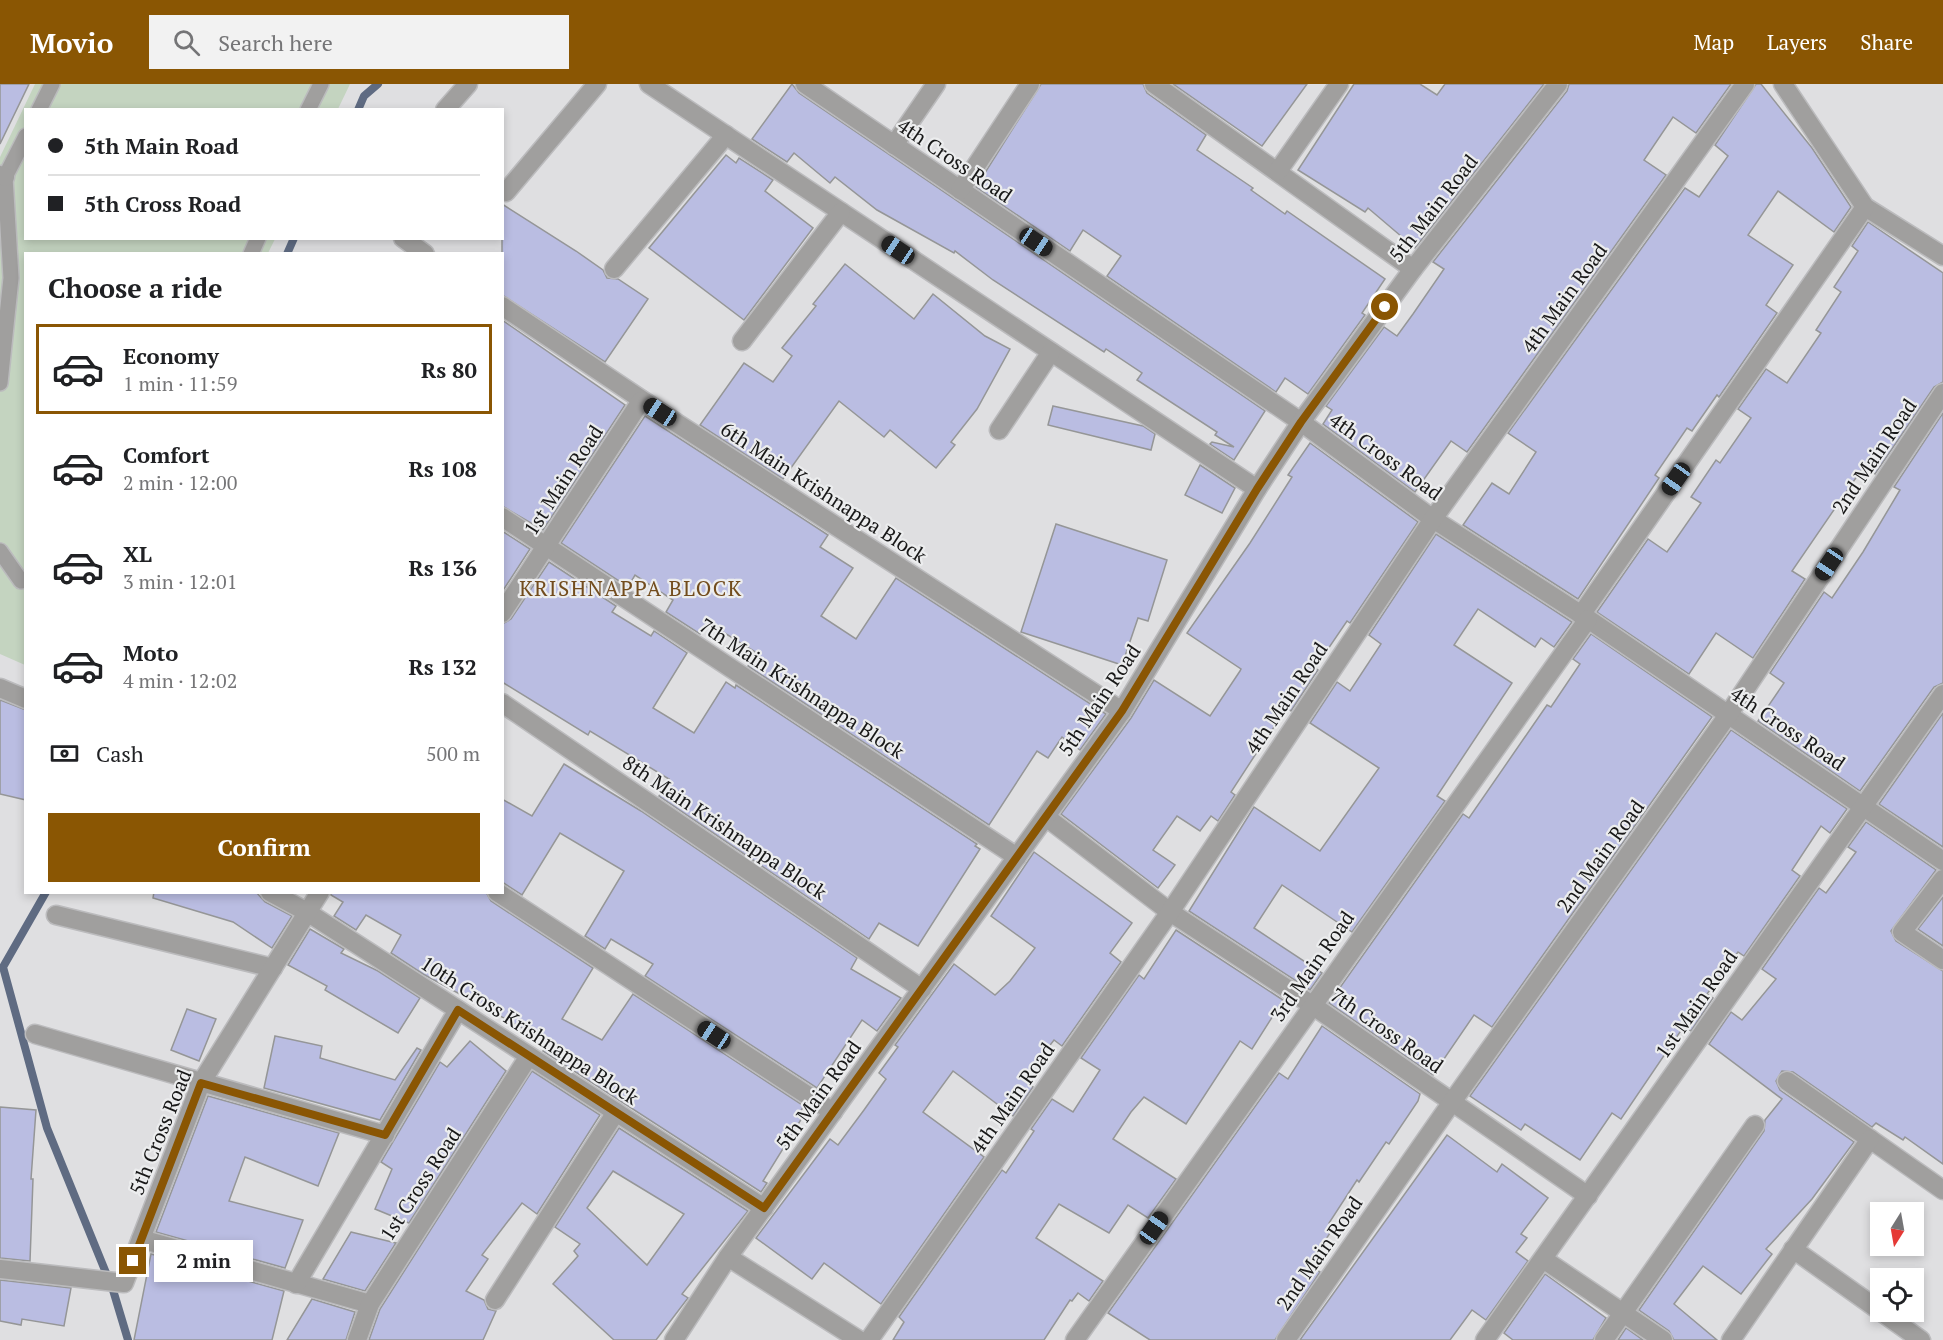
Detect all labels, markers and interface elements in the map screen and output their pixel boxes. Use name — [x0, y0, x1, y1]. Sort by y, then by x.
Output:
search box — [149, 15, 569, 69]
text: Movio — [30, 24, 113, 61]
icon: search — [170, 26, 203, 59]
text: Search here — [218, 28, 333, 57]
text: Map — [1693, 28, 1734, 56]
text: Layers — [1767, 28, 1827, 56]
text: Share — [1860, 28, 1913, 56]
street label: 4th Cross Road — [892, 112, 1018, 208]
text: 5th Main Road — [84, 131, 239, 160]
street label: 5th Main Road — [1382, 149, 1484, 267]
text: 5th Cross Road — [84, 189, 241, 218]
car — [1016, 224, 1056, 260]
car — [878, 232, 918, 268]
street label: 4th Main Road — [1515, 238, 1613, 358]
text: Choose a ride — [48, 270, 223, 306]
route start — [1371, 293, 1398, 320]
text: Economy — [123, 341, 219, 370]
icon: car — [51, 342, 105, 396]
text: Rs 80 — [421, 355, 477, 384]
text: 1 min · 11:59 — [123, 370, 237, 397]
street label: 2nd Main Road — [1826, 393, 1922, 519]
car — [640, 395, 680, 429]
street label: 4th Cross Road — [1324, 406, 1448, 506]
street label: 6th Main Krishnappa Block — [716, 415, 933, 569]
street label: 1st Main Road — [517, 420, 609, 540]
text: Comfort — [123, 440, 209, 469]
icon: car — [51, 441, 105, 495]
text: Rs 108 — [408, 454, 477, 483]
car — [1658, 459, 1694, 499]
text: 2 min · 12:00 — [123, 469, 237, 496]
text: XL — [123, 539, 152, 568]
icon: car — [51, 540, 105, 594]
car — [1811, 544, 1847, 584]
text: Rs 136 — [408, 553, 477, 582]
text: 3 min · 12:01 — [123, 568, 237, 595]
district label: KRISHNAPPA BLOCK — [519, 574, 743, 602]
street label: 7th Main Krishnappa Block — [694, 611, 910, 765]
street label: 4th Main Road — [1239, 637, 1333, 759]
text: Moto — [123, 638, 178, 667]
icon: car — [51, 639, 105, 693]
street label: 5th Main Road — [1052, 639, 1146, 761]
text: Rs 132 — [408, 652, 477, 681]
text: 4 min · 12:02 — [123, 667, 237, 694]
street label: 4th Cross Road — [1725, 680, 1851, 776]
icon: cash — [48, 737, 81, 770]
text: Cash — [96, 739, 144, 768]
text: 500 m — [426, 740, 480, 767]
street label: 8th Main Krishnappa Block — [618, 749, 833, 906]
street label: 2nd Main Road — [1550, 794, 1650, 918]
button: Confirm — [48, 813, 480, 882]
street label: 3rd Main Road — [1264, 905, 1360, 1027]
street label: 1st Main Road — [1649, 944, 1743, 1064]
street label: 10th Cross Krishnappa Block — [416, 949, 645, 1111]
street label: 7th Cross Road — [1325, 981, 1449, 1079]
car — [694, 1018, 734, 1052]
street label: 5th Main Road — [769, 1035, 867, 1155]
street label: 4th Main Road — [964, 1037, 1060, 1159]
street label: 5th Cross Road — [123, 1065, 197, 1199]
street label: 1st Cross Road — [373, 1122, 467, 1246]
street label: 2nd Main Road — [1270, 1191, 1368, 1315]
north arrow — [1870, 1202, 1924, 1256]
map controls — [1870, 1202, 1924, 1322]
car — [1136, 1208, 1172, 1248]
callout: 2 min — [154, 1240, 253, 1282]
route end — [119, 1247, 146, 1274]
text: 2 min — [176, 1247, 231, 1274]
button: locate — [1870, 1268, 1924, 1322]

